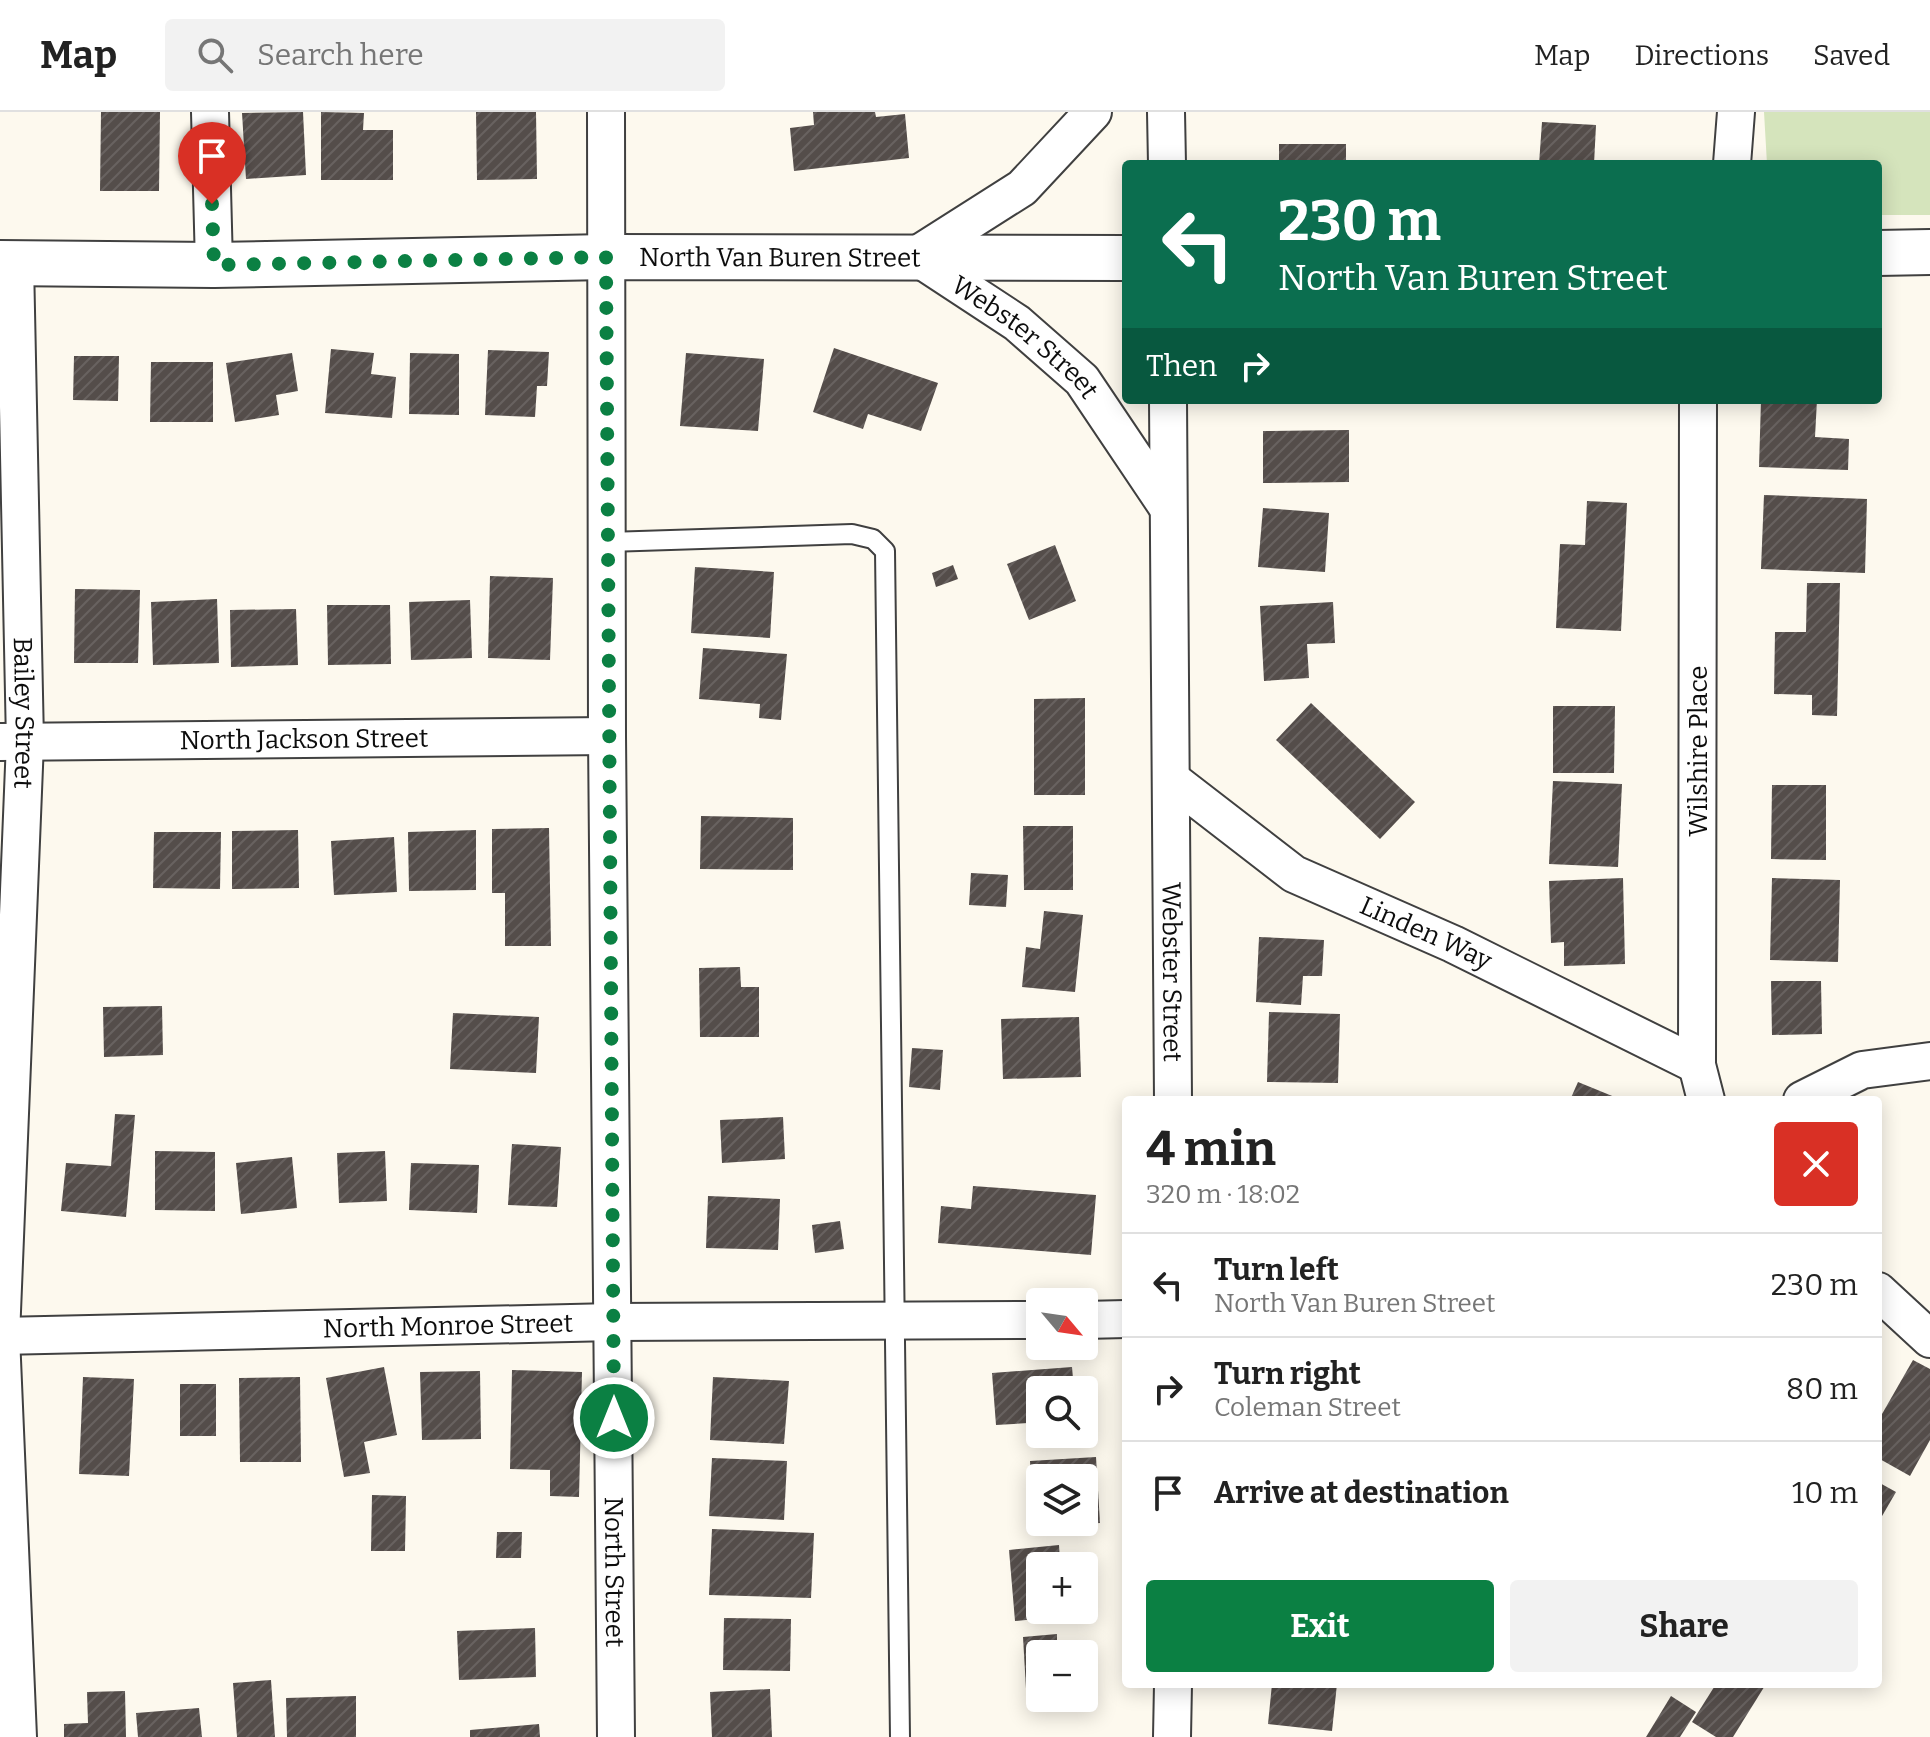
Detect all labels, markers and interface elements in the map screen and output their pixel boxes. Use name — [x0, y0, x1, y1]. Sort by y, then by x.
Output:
search box — [165, 19, 725, 91]
text: Map — [40, 32, 117, 78]
icon: search — [193, 33, 237, 77]
text: Search here — [257, 37, 424, 73]
text: Map — [1534, 39, 1590, 72]
text: Directions — [1634, 39, 1769, 72]
text: Saved — [1813, 39, 1890, 72]
pin — [178, 122, 246, 204]
icon: arrive — [190, 134, 234, 178]
text: 230 m — [1278, 188, 1441, 255]
icon: left — [1146, 192, 1250, 296]
street label: North Van Buren Street — [639, 242, 921, 274]
text: North Van Buren Street — [1278, 256, 1668, 300]
street label: Webster Street — [946, 269, 1105, 405]
icon: right — [1233, 344, 1277, 388]
text: Then — [1146, 348, 1217, 384]
street label: Bailey Street — [7, 637, 40, 790]
street label: Wilshire Place — [1683, 666, 1714, 836]
street label: North Jackson Street — [179, 723, 429, 756]
street label: Webster Street — [1155, 882, 1188, 1063]
street label: Linden Way — [1355, 890, 1497, 977]
text: 4 min — [1146, 1120, 1276, 1178]
button: close — [1774, 1122, 1858, 1206]
text: 320 m · 18:02 — [1146, 1179, 1300, 1210]
text: Turn left — [1214, 1252, 1339, 1288]
icon: left — [1146, 1263, 1190, 1307]
text: 230 m — [1771, 1267, 1858, 1303]
north arrow — [1026, 1288, 1098, 1360]
map controls — [1026, 1288, 1098, 1712]
text: North Van Buren Street — [1214, 1288, 1495, 1319]
street label: North Monroe Street — [323, 1308, 574, 1345]
text: Turn right — [1214, 1356, 1361, 1392]
icon: right — [1146, 1367, 1190, 1411]
text: 80 m — [1786, 1371, 1858, 1407]
position arrow — [572, 1376, 656, 1460]
button: search — [1026, 1376, 1098, 1448]
text: Coleman Street — [1214, 1392, 1401, 1423]
button: layers — [1026, 1464, 1098, 1536]
icon: arrive — [1146, 1471, 1190, 1515]
text: Arrive at destination — [1214, 1475, 1509, 1511]
text: 10 m — [1792, 1475, 1858, 1511]
street label: North Street — [598, 1497, 630, 1648]
button: + — [1026, 1552, 1098, 1624]
button: Exit — [1146, 1580, 1494, 1672]
button: Share — [1510, 1580, 1858, 1672]
button: − — [1026, 1640, 1098, 1712]

